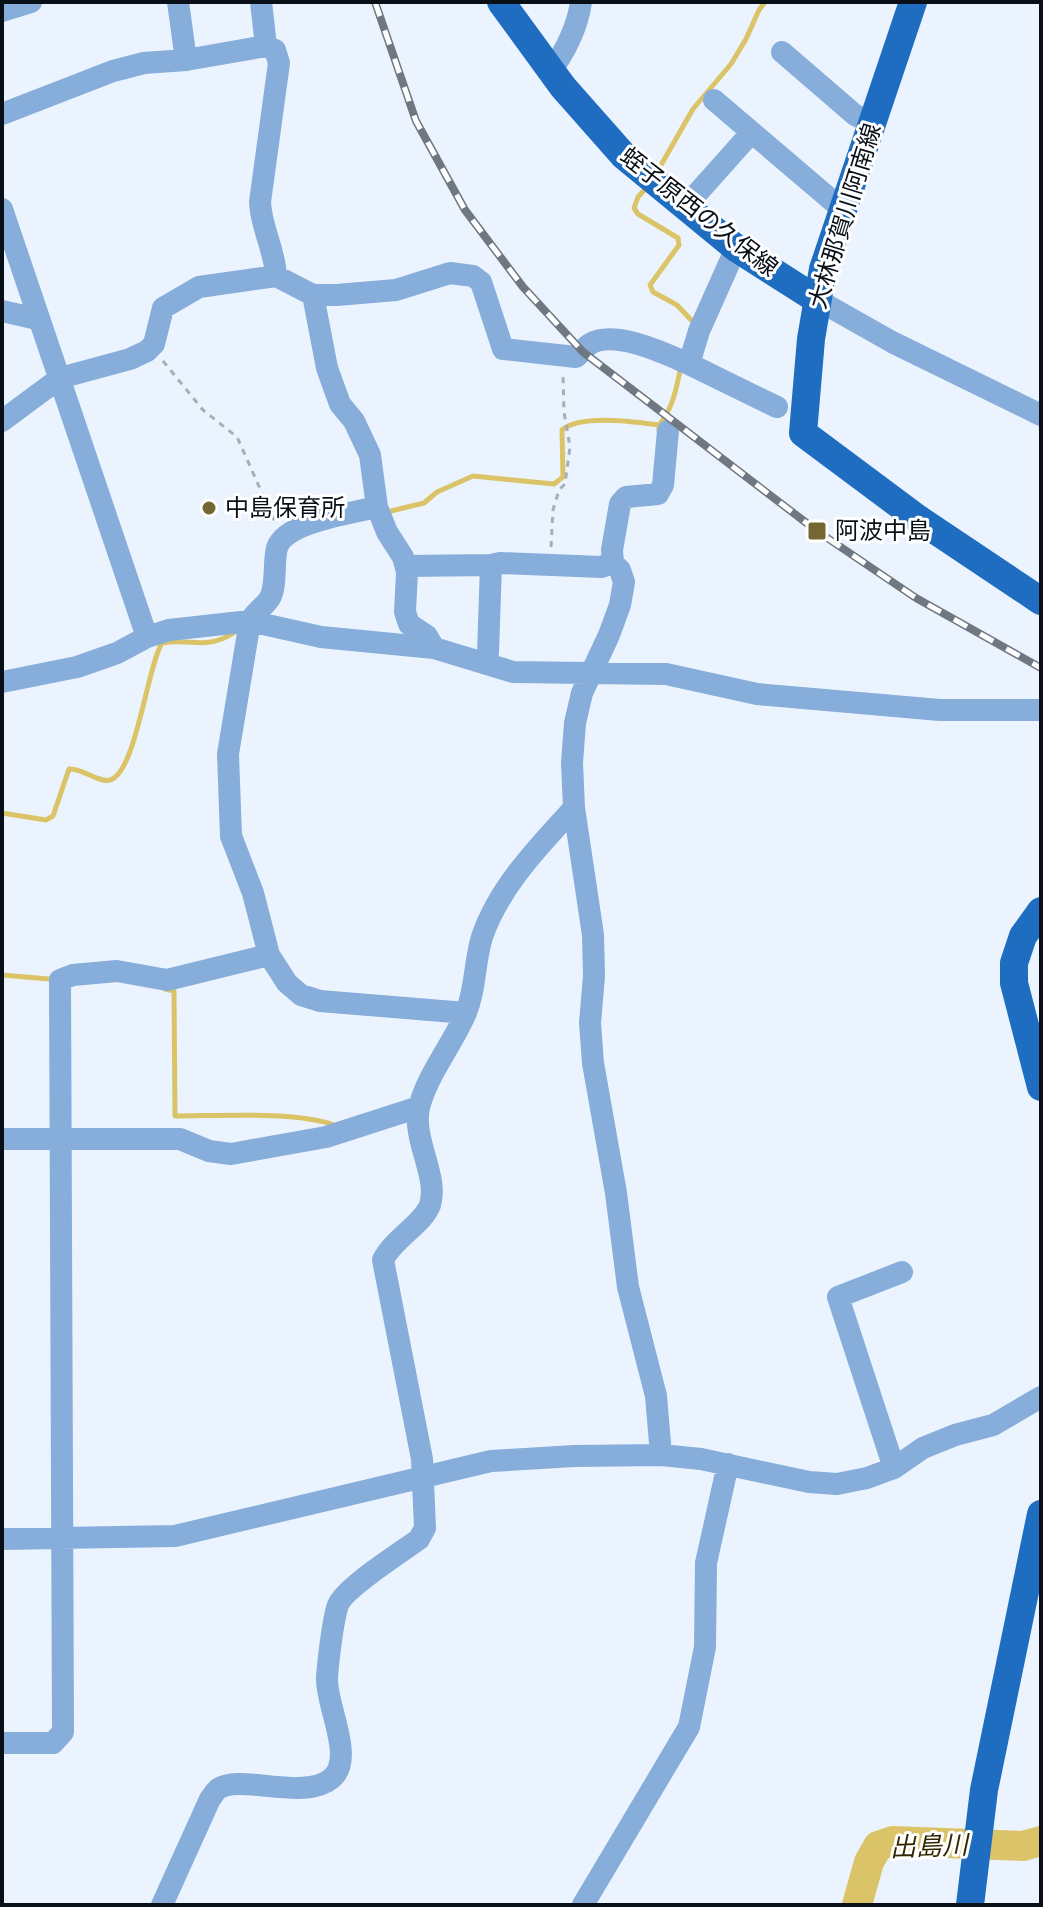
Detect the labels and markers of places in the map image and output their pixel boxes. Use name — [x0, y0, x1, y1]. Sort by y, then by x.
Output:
place label: 中島保育所 — [225, 492, 345, 524]
marker: 中島保育所 — [200, 499, 218, 517]
place label: 阿波中島 — [835, 515, 931, 547]
marker: 阿波中島 — [806, 520, 828, 542]

